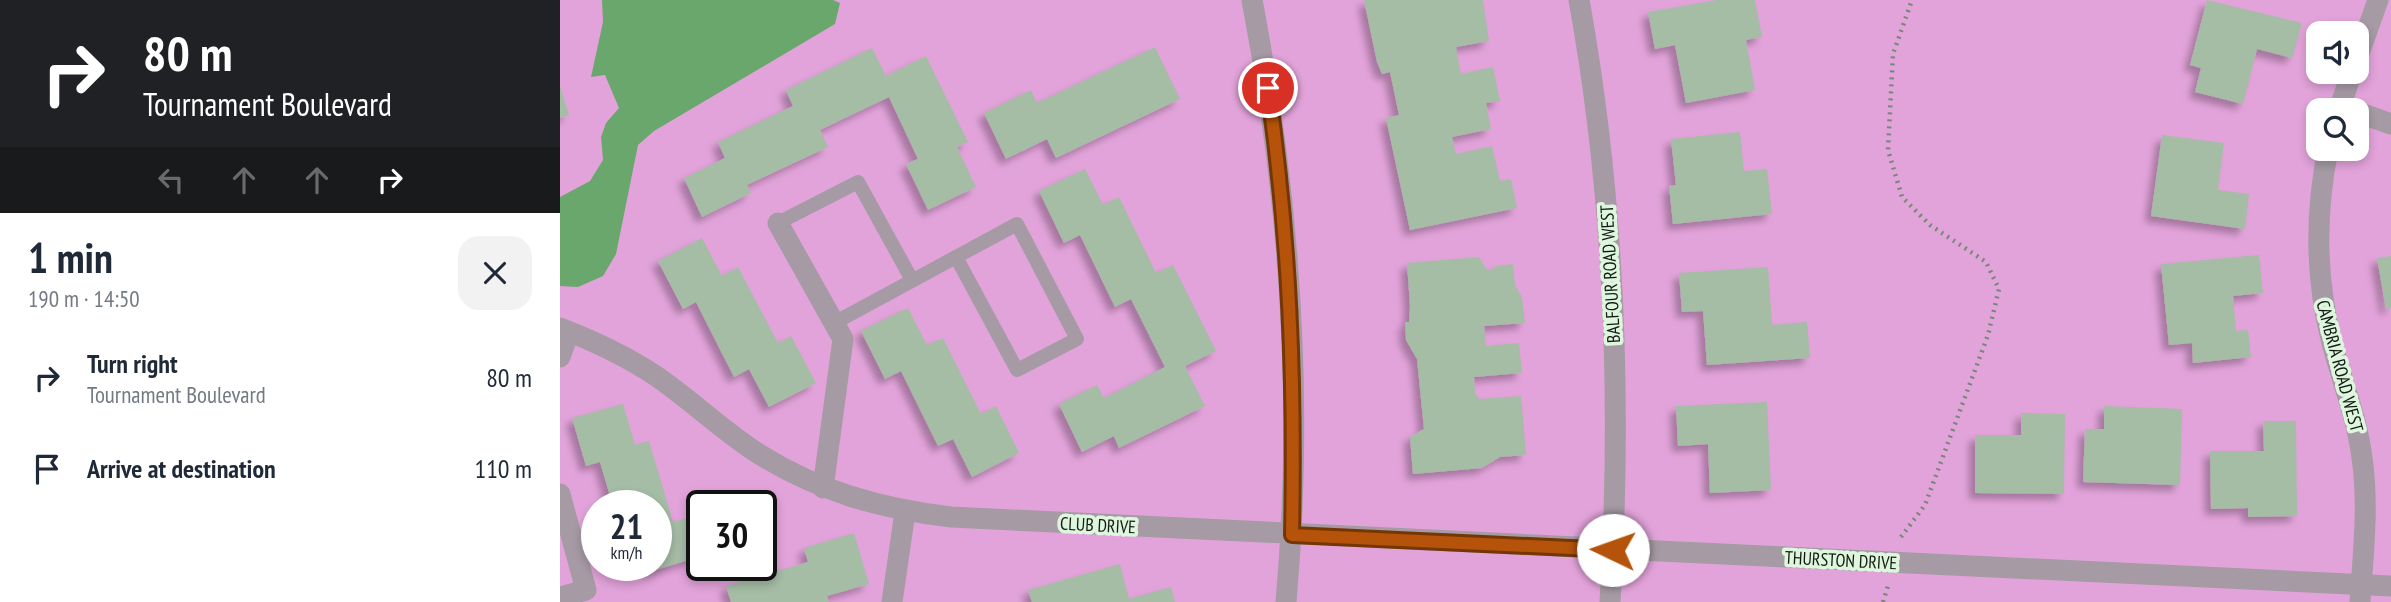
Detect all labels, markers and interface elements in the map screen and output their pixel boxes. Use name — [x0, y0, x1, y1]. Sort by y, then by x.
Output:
text: 80 m — [143, 21, 232, 85]
map controls — [2306, 21, 2369, 161]
button: sound — [2306, 21, 2369, 84]
icon: right — [28, 28, 119, 119]
pin — [1238, 58, 1298, 118]
icon: arrive — [1249, 69, 1287, 107]
text: Tournament Boulevard — [143, 83, 392, 125]
button: search — [2306, 98, 2369, 161]
icon: left — [152, 161, 190, 199]
icon: ahead — [225, 161, 263, 199]
icon: ahead — [298, 161, 336, 199]
icon: right — [371, 161, 409, 199]
street label: BALFOUR ROAD WEST — [1595, 204, 1625, 344]
text: 1 min — [28, 230, 113, 285]
button: close — [458, 236, 532, 310]
text: 190 m · 14:50 — [28, 284, 140, 313]
street label: CAMBRIA ROAD WEST — [2311, 298, 2369, 434]
text: Turn right — [87, 347, 178, 380]
icon: right — [28, 359, 66, 397]
text: 80 m — [486, 361, 532, 394]
text: Tournament Boulevard — [87, 380, 266, 409]
icon: arrive — [28, 450, 66, 488]
text: Arrive at destination — [87, 452, 276, 485]
text: 110 m — [474, 452, 532, 485]
speed limit sign: 30 — [686, 490, 777, 581]
text: 21 — [610, 503, 643, 549]
street label: CLUB DRIVE — [1060, 512, 1136, 538]
position arrow — [1576, 513, 1650, 587]
text: km/h — [611, 541, 642, 564]
street label: THURSTON DRIVE — [1784, 546, 1898, 574]

